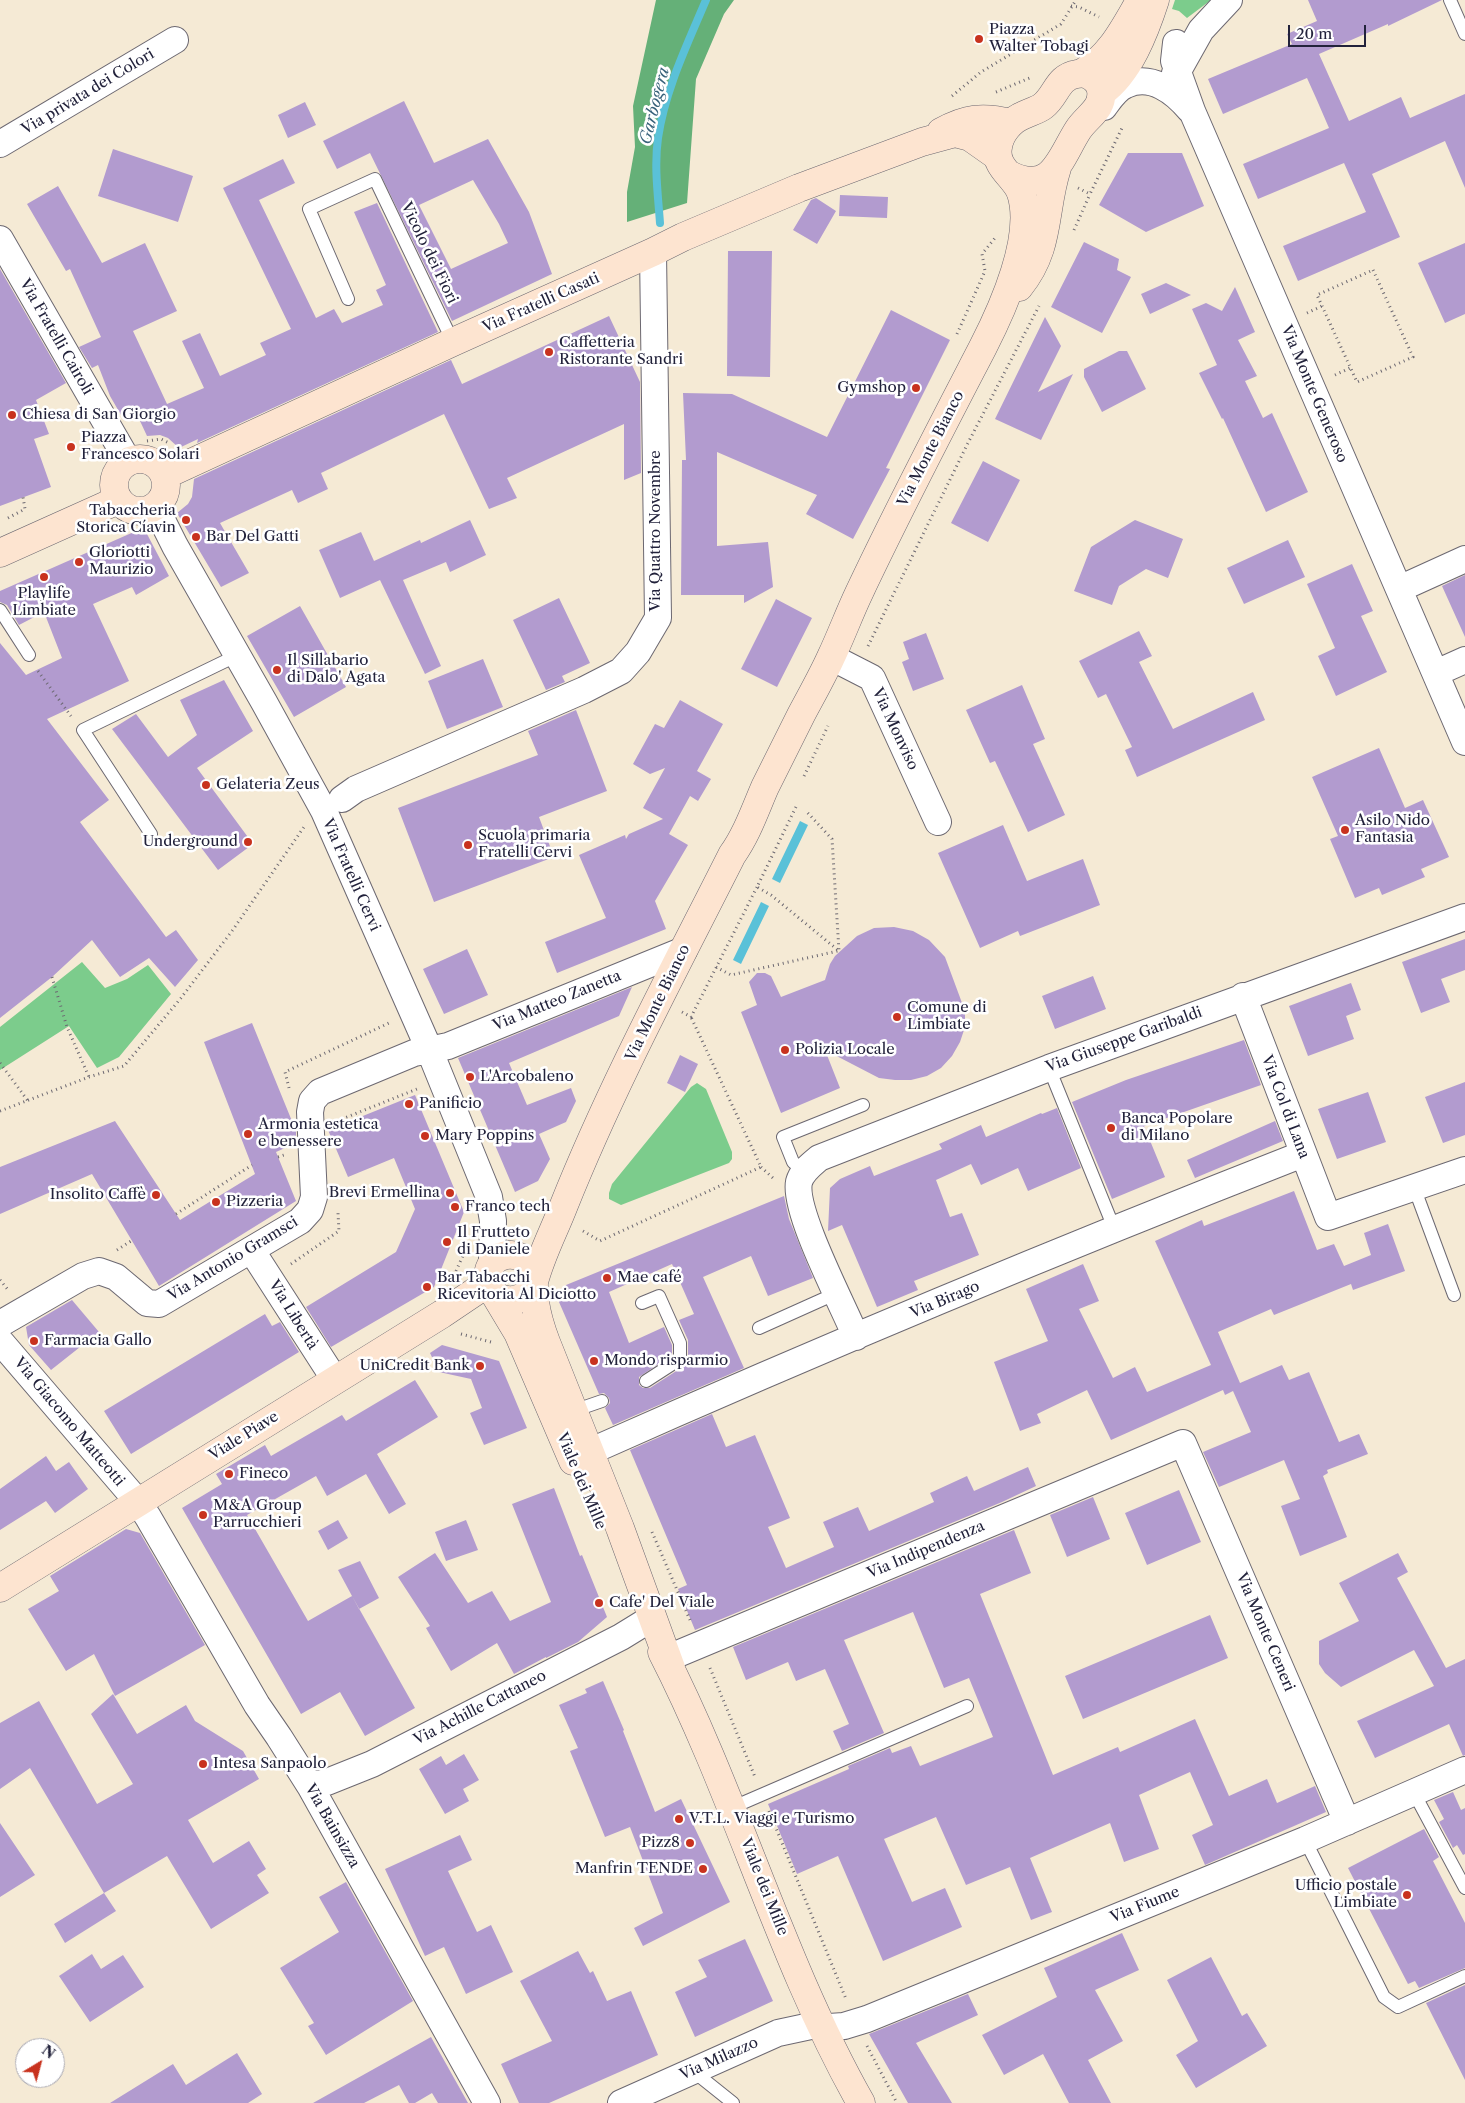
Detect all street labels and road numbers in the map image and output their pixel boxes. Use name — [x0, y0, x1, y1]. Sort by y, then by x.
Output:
street label: Via privata dei Colori — [18, 45, 158, 139]
street label: Vicolo dei Fiori — [397, 199, 461, 307]
street label: Via Fratelli Casati — [480, 269, 602, 337]
street label: Via Fratelli Cairoli — [16, 276, 96, 398]
street label: Via Monte Generoso — [1277, 323, 1351, 465]
street label: Via Monte Bianco — [894, 388, 968, 510]
street label: Via Quattro Novembre — [647, 450, 665, 612]
street label: Via Monviso — [868, 685, 922, 773]
street label: Via Fratelli Cervi — [318, 816, 384, 934]
street label: Via Monte Bianco — [622, 942, 694, 1064]
street label: Via Matteo Zanetta — [490, 967, 624, 1035]
street label: Via Giuseppe Garibaldi — [1043, 1003, 1205, 1077]
street label: Via Col di Lana — [1257, 1053, 1313, 1161]
street label: Via Antonio Gramsci — [165, 1213, 301, 1305]
street label: Via Libertà — [265, 1277, 321, 1353]
street label: Via Birago — [908, 1277, 982, 1323]
street label: Via Giacomo Matteotti — [10, 1354, 128, 1490]
street label: Viale Piave — [206, 1408, 282, 1464]
street label: Viale dei Mille — [553, 1430, 609, 1532]
street label: Via Indipendenza — [865, 1517, 987, 1583]
street label: Via Monte Ceneri — [1232, 1570, 1298, 1694]
street label: Via Achille Cattaneo — [411, 1667, 549, 1749]
street label: Via Bainsizza — [301, 1781, 363, 1871]
street label: Viale dei Mille — [736, 1836, 792, 1938]
street label: Via Fiume — [1108, 1883, 1182, 1927]
street label: Via Milazzo — [677, 2034, 761, 2084]

